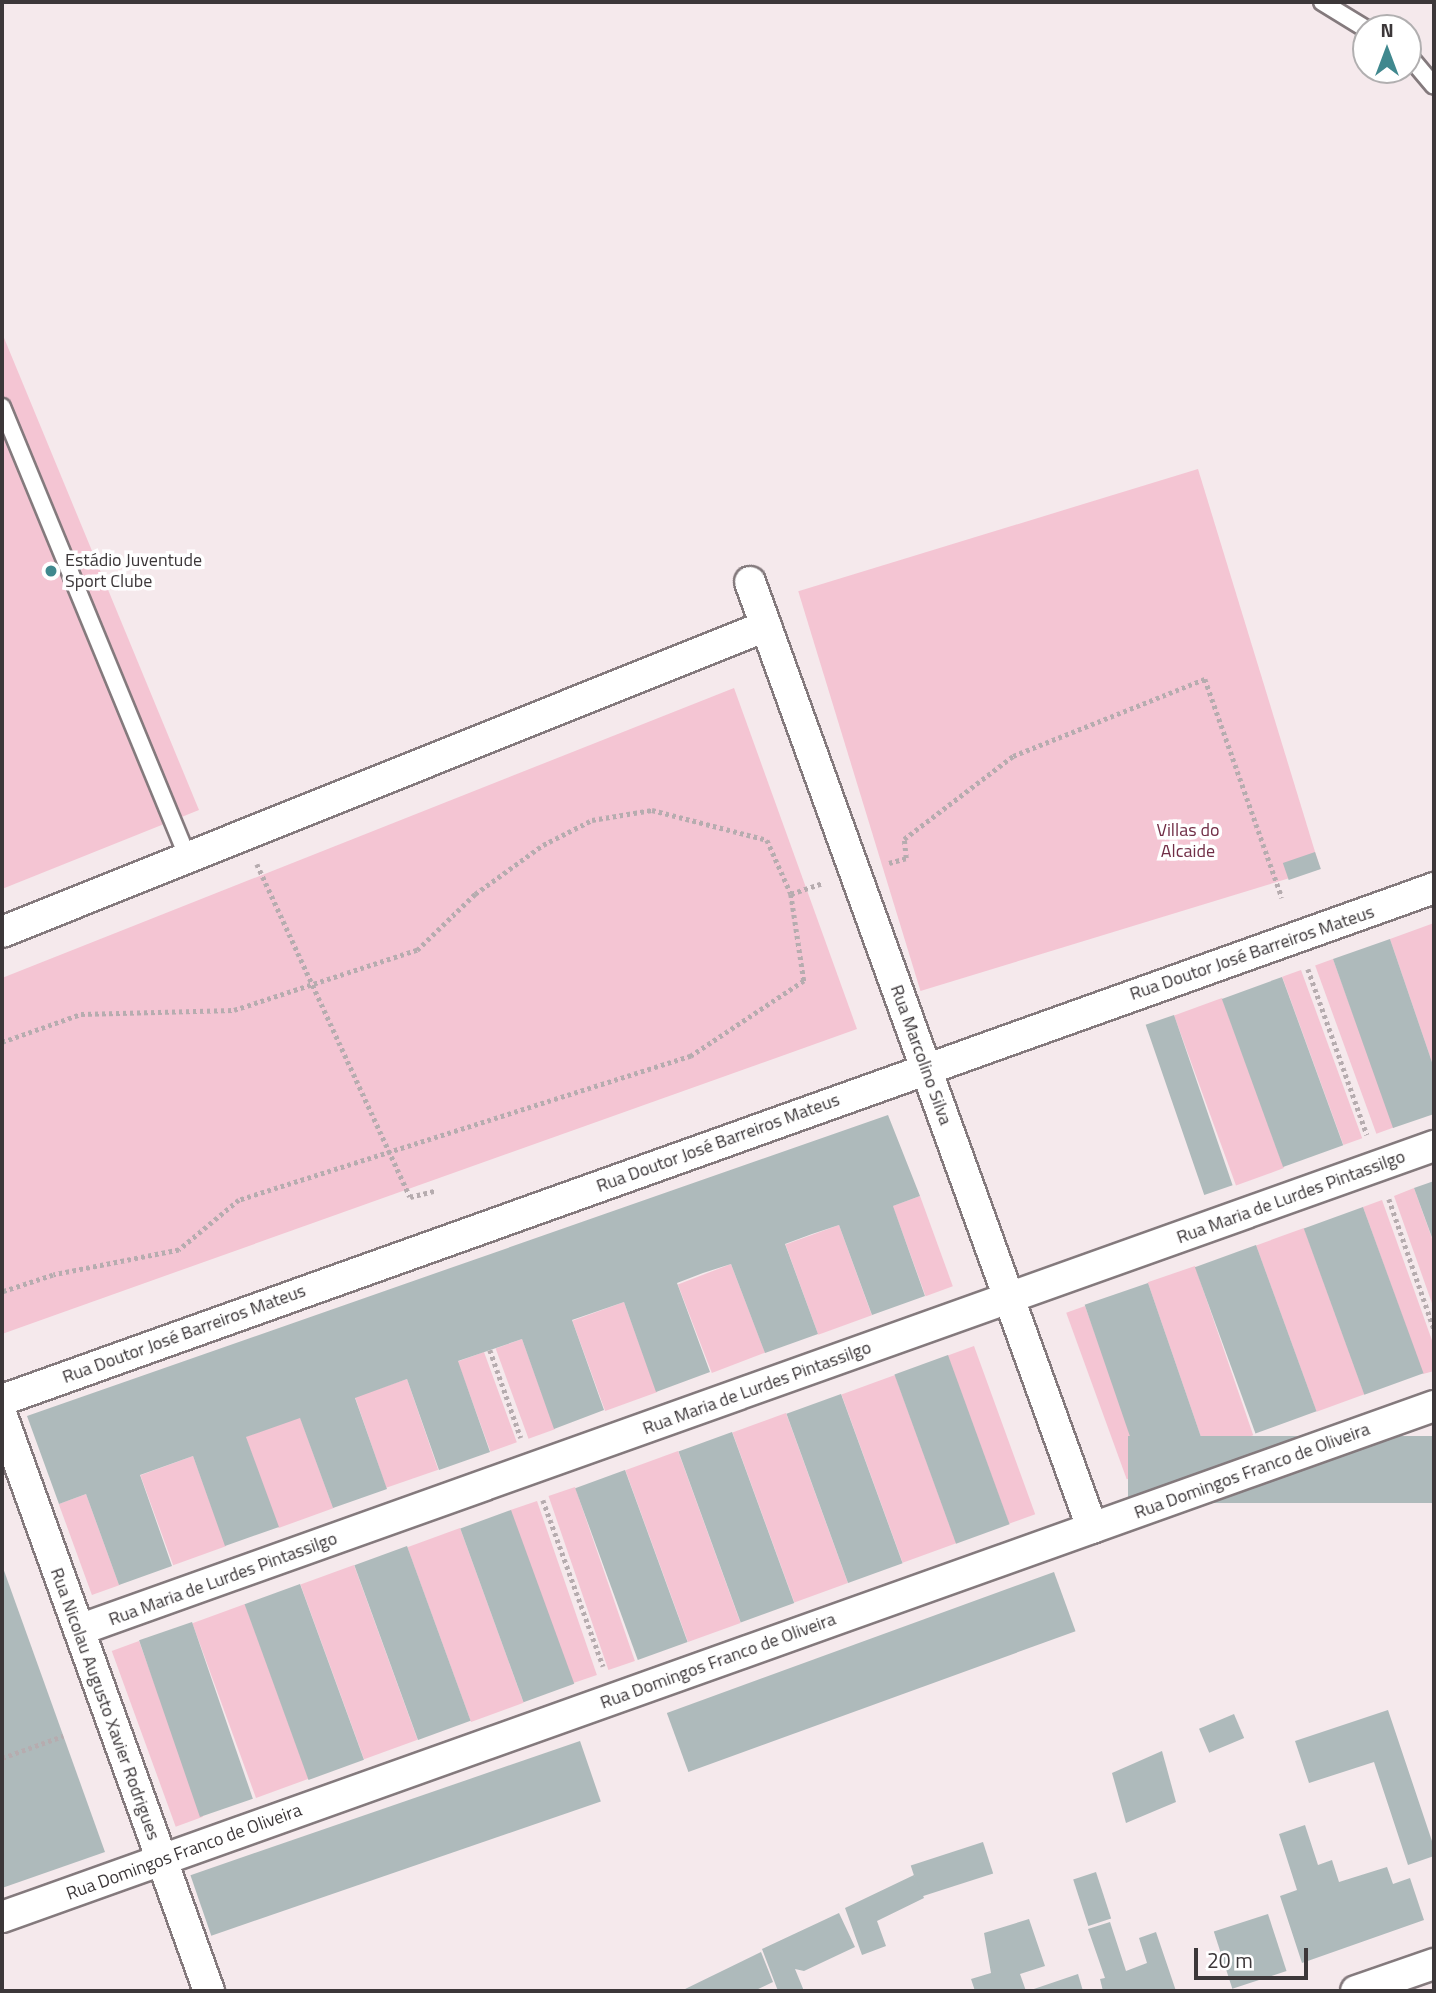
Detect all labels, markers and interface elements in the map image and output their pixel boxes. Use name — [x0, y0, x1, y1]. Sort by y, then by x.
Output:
north arrow — [1352, 14, 1422, 84]
text: N — [1380, 15, 1394, 44]
place label: Estádio Juventude Sport Clube — [65, 550, 202, 592]
marker: Estádio Juventude Sport Clube — [43, 563, 59, 579]
park label: Villas do Alcaide — [1156, 820, 1220, 862]
street label: Rua Doutor José Barreiros Mateus — [1127, 901, 1377, 1005]
street label: Rua Marcolino Silva — [886, 982, 956, 1128]
street label: Rua Doutor José Barreiros Mateus — [594, 1089, 842, 1197]
street label: Rua Maria de Lurdes Pintassilgo — [1174, 1146, 1408, 1248]
street label: Rua Doutor José Barreiros Mateus — [60, 1280, 308, 1388]
street label: Rua Maria de Lurdes Pintassilgo — [640, 1337, 874, 1439]
street label: Rua Domingos Franco de Oliveira — [1131, 1418, 1373, 1524]
street label: Rua Maria de Lurdes Pintassilgo — [106, 1528, 340, 1630]
street label: Rua Nicolau Augusto Xavier Rodrigues — [46, 1565, 164, 1843]
street label: Rua Domingos Franco de Oliveira — [597, 1608, 839, 1714]
street label: Rua Domingos Franco de Oliveira — [63, 1799, 305, 1905]
scale bar — [1198, 1934, 1312, 1978]
text: 20 m — [1207, 1944, 1253, 1976]

